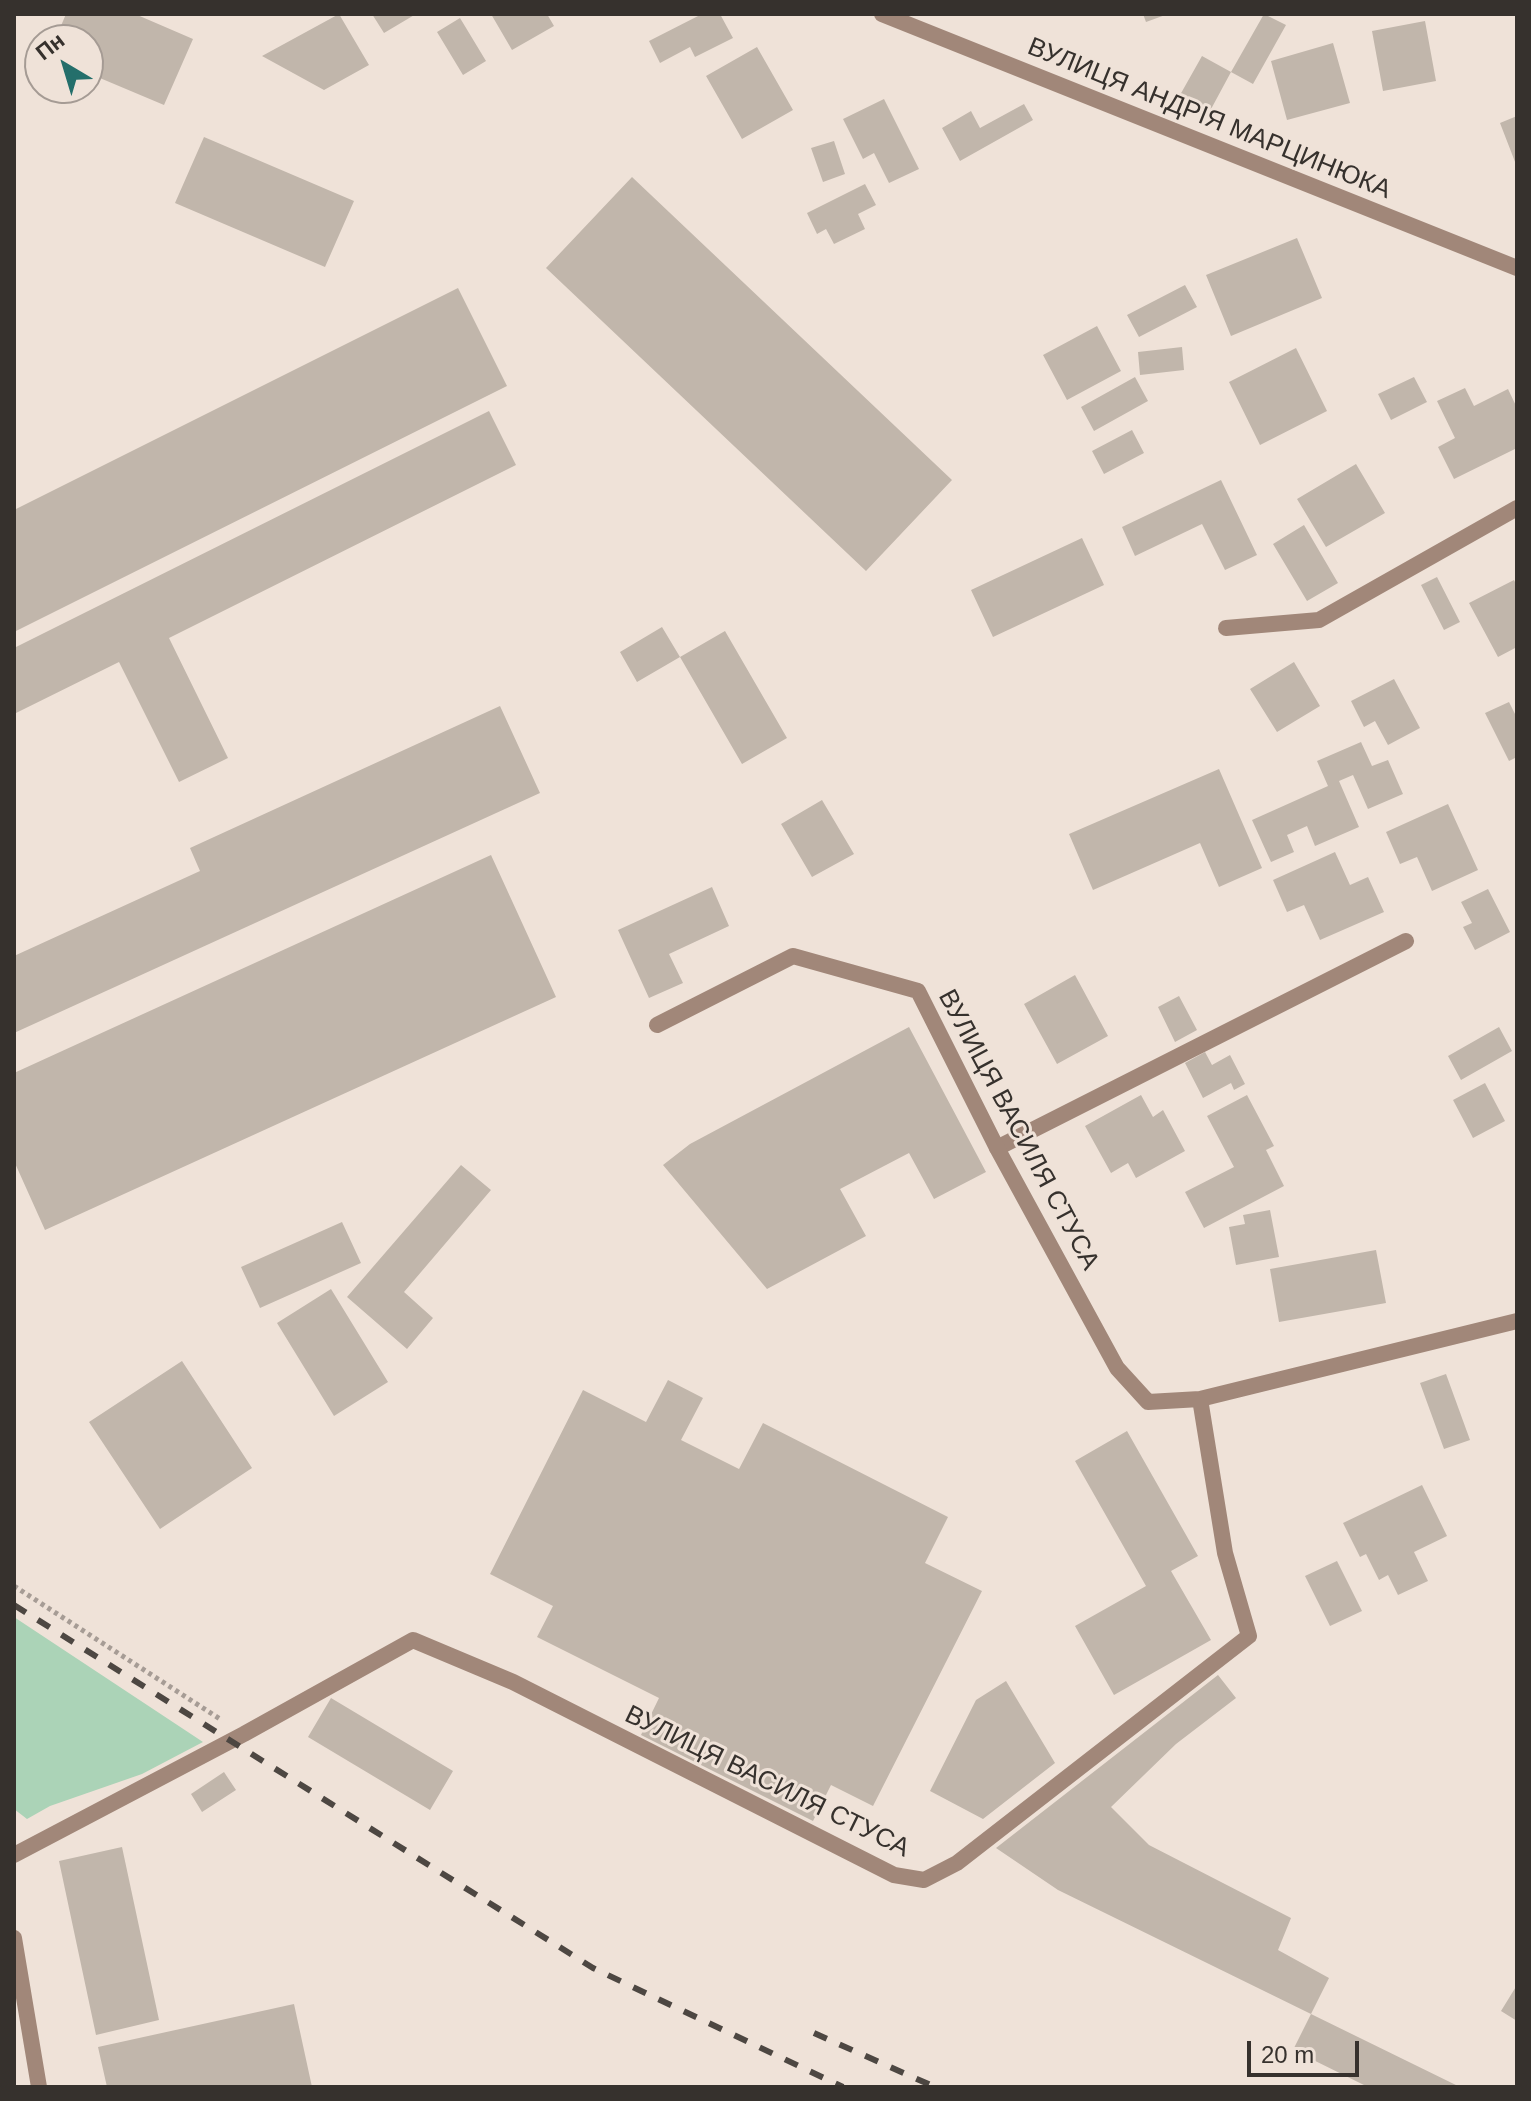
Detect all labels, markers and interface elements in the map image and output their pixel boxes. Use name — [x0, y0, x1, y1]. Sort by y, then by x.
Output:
north arrow — [24, 24, 104, 104]
text: Пн — [31, 27, 69, 65]
street label: ВУЛИЦЯ АНДРІЯ МАРЦИНЮКА — [1023, 32, 1395, 206]
street label: ВУЛИЦЯ ВАСИЛЯ СТУСА — [931, 985, 1105, 1275]
street label: ВУЛИЦЯ ВАСИЛЯ СТУСА — [620, 1699, 914, 1865]
scale bar — [1251, 2025, 1363, 2075]
text: 20 m — [1261, 2041, 1314, 2068]

